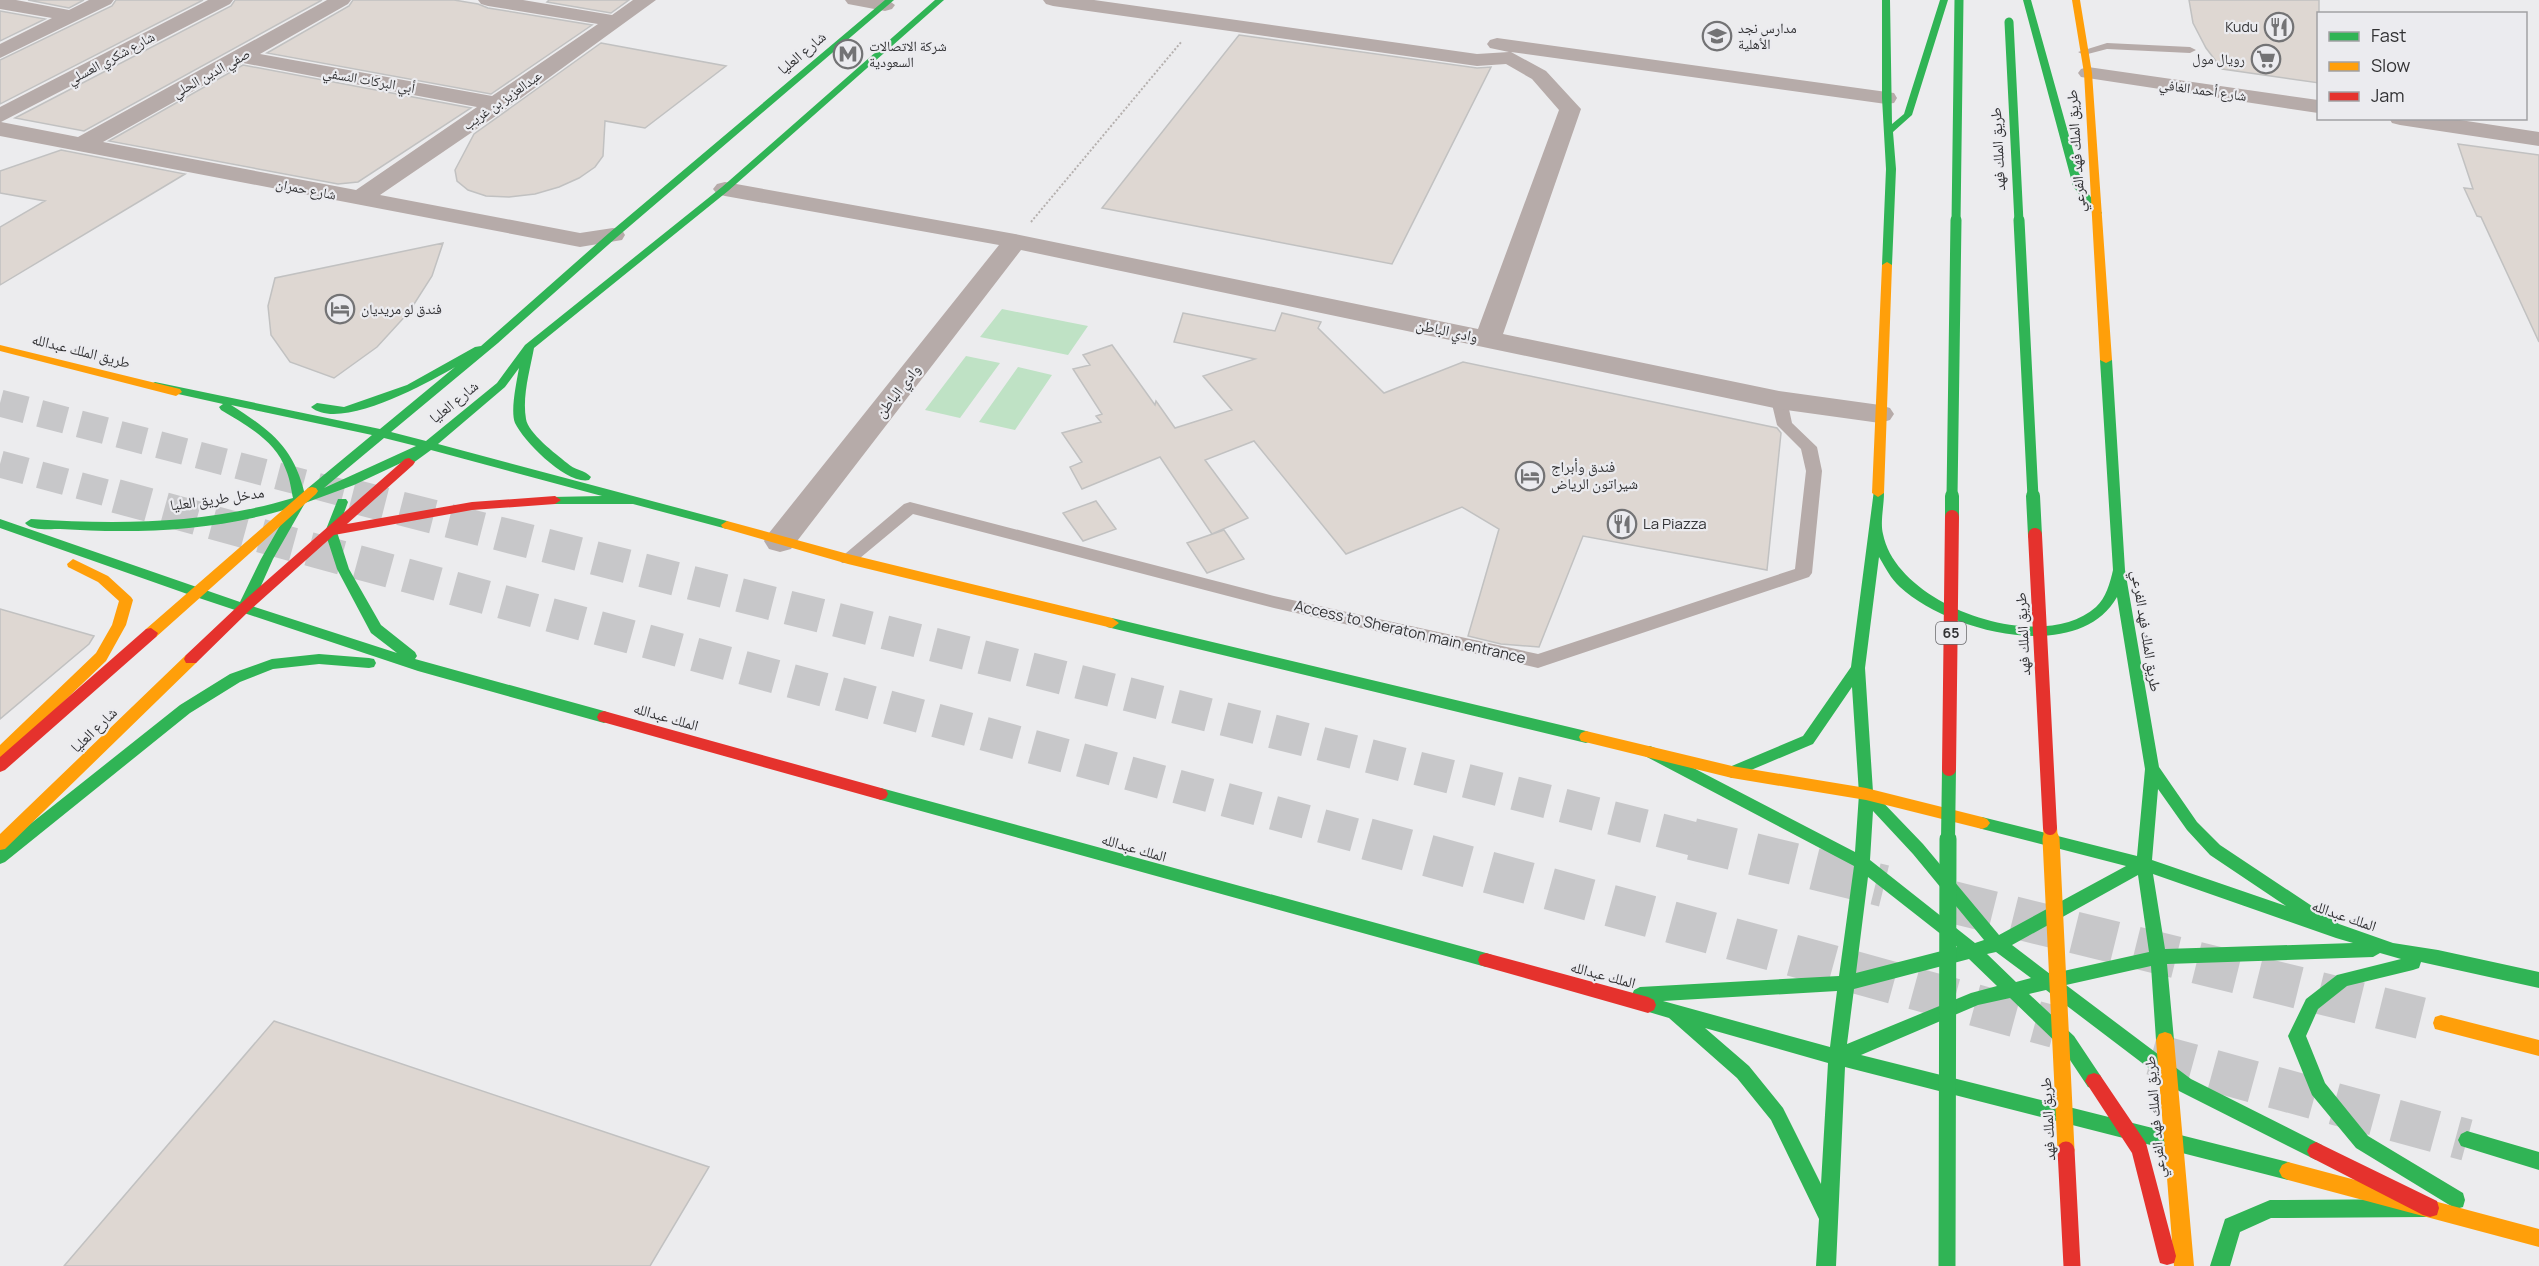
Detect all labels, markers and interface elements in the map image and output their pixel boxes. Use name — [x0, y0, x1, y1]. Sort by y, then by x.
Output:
restaurant icon: Kudu — [2263, 11, 2295, 43]
legend — [2317, 12, 2527, 120]
place label: Kudu — [2225, 17, 2258, 36]
place label: مدارس نجد الأهلية — [1738, 18, 1797, 53]
school or university icon: مدارس نجد الأهلية — [1701, 20, 1733, 52]
text: Fast — [2371, 23, 2406, 47]
street label: شارع شكري العسلي — [64, 26, 159, 91]
street label: شارع العليا — [773, 26, 830, 79]
place label: شركة الاتصالات السعودية — [869, 36, 947, 71]
metro station icon: شركة الاتصالات السعودية — [832, 38, 864, 70]
street label: صفي الدين الحلي — [168, 43, 254, 104]
supermarket icon: رويال مول — [2250, 43, 2282, 75]
place label: رويال مول — [2192, 49, 2245, 68]
text: Slow — [2371, 53, 2411, 77]
street label: أبي البركات النسفي — [321, 62, 417, 99]
street label: عبدالعزيز بن غريب — [458, 65, 545, 134]
street label: شارع أحمد الغافي — [2158, 74, 2248, 108]
text: Jam — [2371, 83, 2405, 107]
street label: طريق الملك فهد الفرعي — [2061, 89, 2092, 213]
street label: طريق الملك فهد — [1985, 107, 2010, 191]
street label: شارع حمران — [274, 173, 338, 205]
hotel icon: فندق لو مريديان — [324, 293, 356, 325]
place label: فندق لو مريديان — [361, 299, 442, 318]
street label: وادي الباطن — [1414, 314, 1480, 349]
street label: طريق الملك عبدالله — [30, 328, 133, 373]
street label: وادي الباطن — [870, 360, 927, 423]
street label: شارع العليا — [425, 375, 483, 428]
place label: فندق وأبراج شيراتون الرياض — [1551, 456, 1638, 494]
hotel icon: فندق وأبراج شيراتون الرياض — [1514, 460, 1546, 492]
street label: مدخل طريق العليا — [168, 481, 266, 516]
restaurant icon: La Piazza — [1606, 508, 1638, 540]
place label: La Piazza — [1643, 513, 1707, 534]
street label: طريق الملك فهد الفرعي — [2125, 569, 2167, 694]
street label: طريق الملك فهد — [2010, 592, 2035, 676]
street label: Access to Sheraton main entrance — [1292, 595, 1528, 668]
road number: 65 — [1936, 622, 1966, 644]
street label: الملك عبدالله — [631, 697, 701, 736]
street label: شارع العليا — [66, 702, 122, 757]
street label: الملك عبدالله — [1099, 828, 1169, 867]
street label: الملك عبدالله — [2309, 895, 2379, 936]
street label: الملك عبدالله — [1568, 956, 1638, 993]
street label: طريق الملك فهد الفرعي — [2139, 1055, 2172, 1179]
street label: طريق الملك فهد — [2035, 1077, 2060, 1161]

